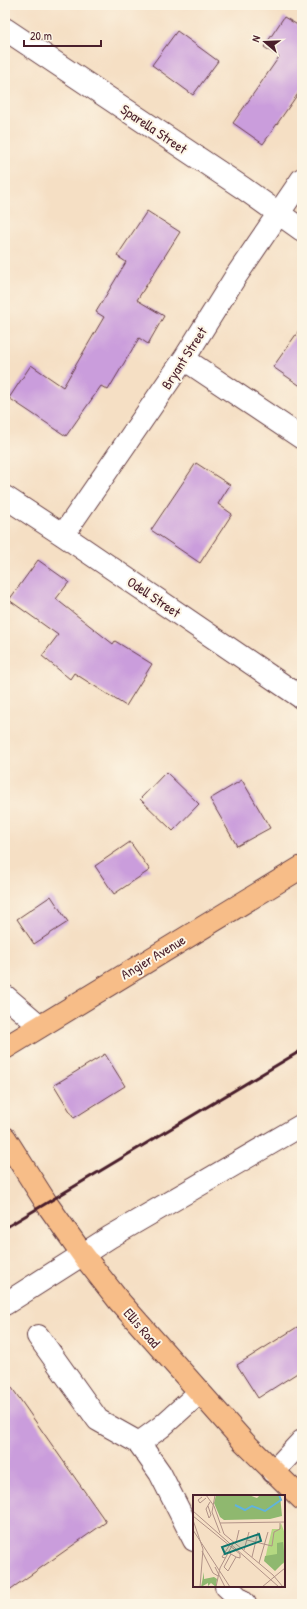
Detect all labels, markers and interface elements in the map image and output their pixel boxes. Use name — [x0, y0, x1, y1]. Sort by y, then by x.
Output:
scale bar — [24, 22, 101, 48]
north arrow — [245, 22, 285, 62]
text: 20 m — [30, 27, 52, 44]
text: N — [248, 34, 263, 44]
street label: Sparella Street — [117, 99, 191, 159]
street label: Bryant Street — [156, 323, 212, 393]
street label: Odell Street — [124, 572, 185, 622]
street label: Angier Avenue — [117, 930, 189, 984]
street label: Ellis Road — [120, 1304, 165, 1352]
inset map — [193, 1495, 285, 1587]

